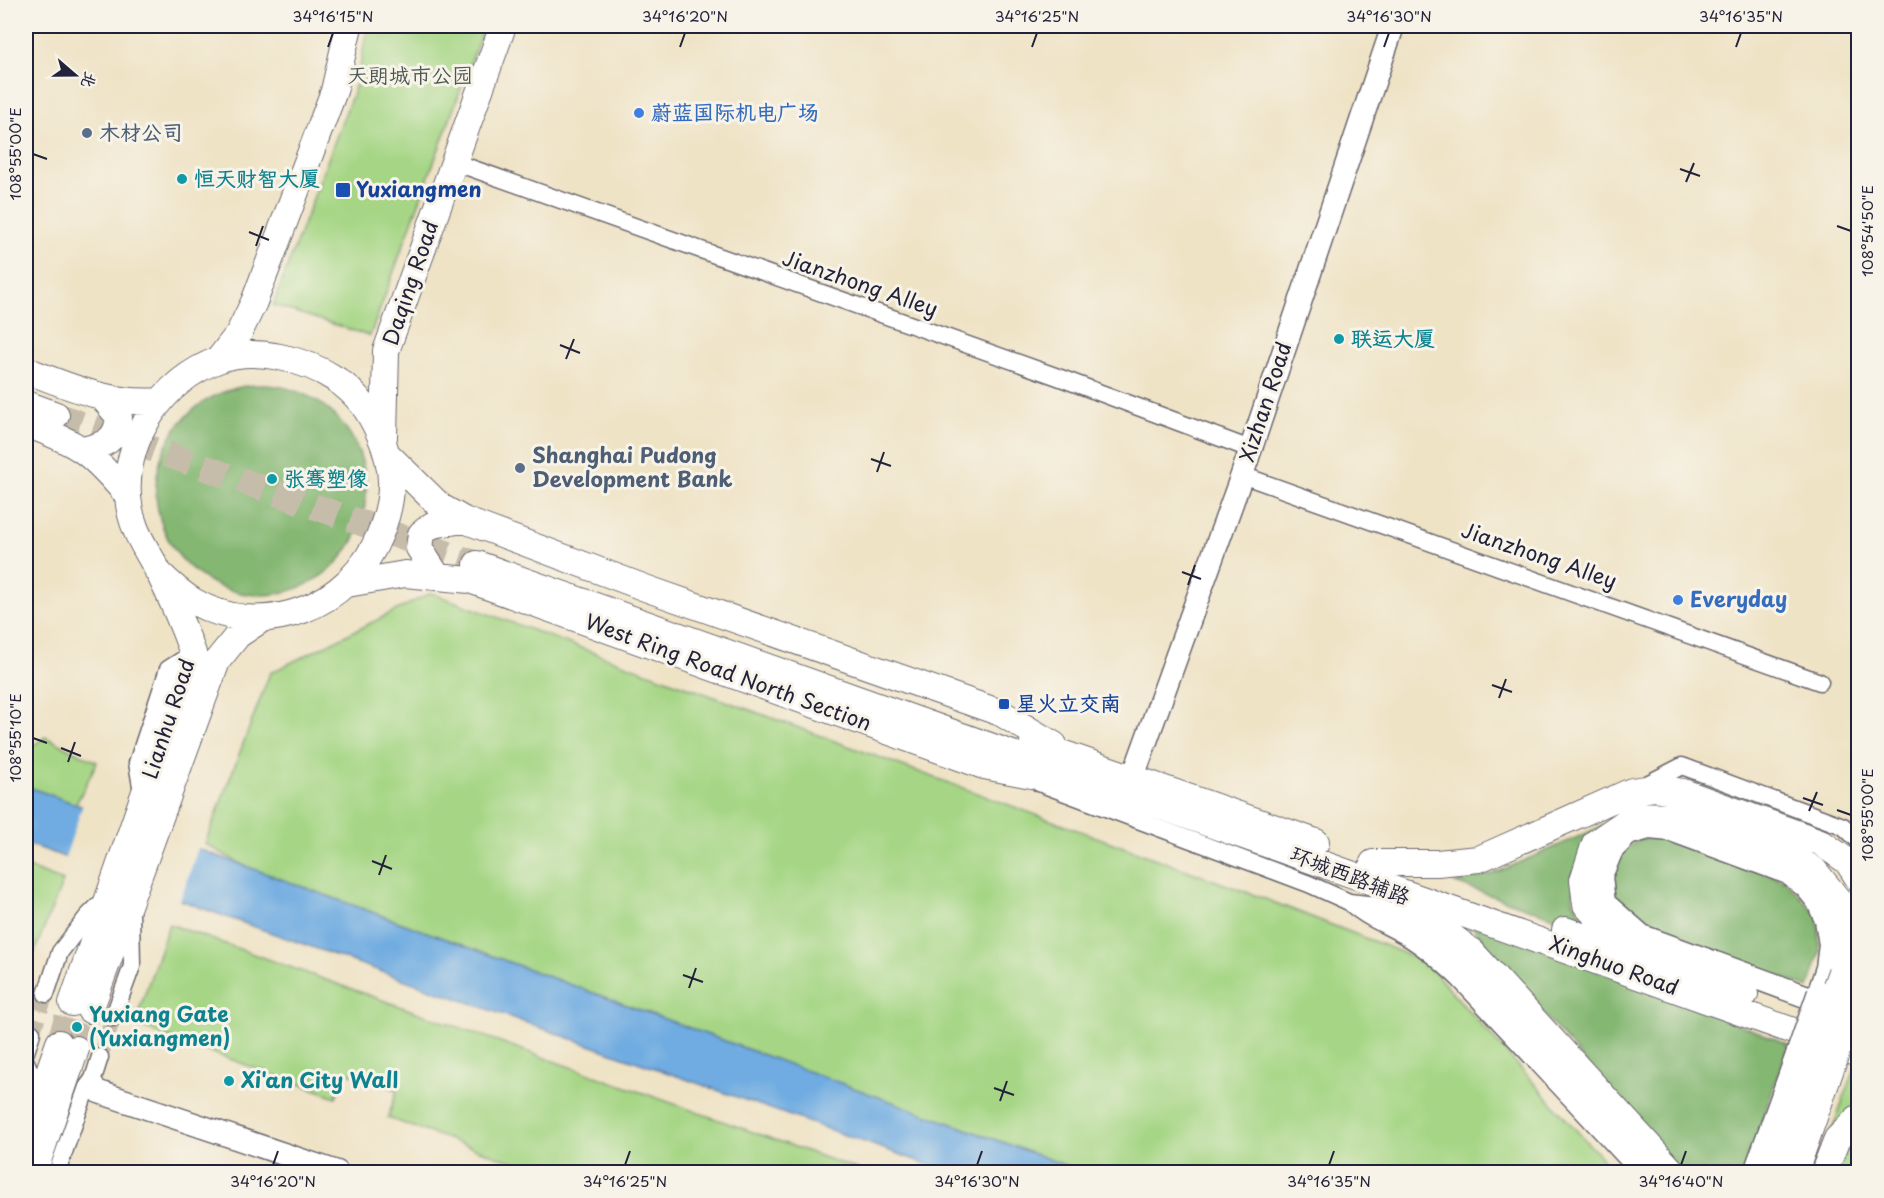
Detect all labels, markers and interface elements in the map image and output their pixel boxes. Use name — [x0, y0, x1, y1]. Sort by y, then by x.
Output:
text: 34°16'15"N — [292, 4, 374, 27]
text: 34°16'20"N — [642, 4, 728, 27]
text: 34°16'25"N — [995, 4, 1079, 27]
text: 34°16'30"N — [1346, 4, 1432, 27]
text: 34°16'35"N — [1699, 4, 1783, 27]
north arrow — [45, 45, 105, 105]
park label: 天朗城市公园 — [347, 58, 473, 90]
text: 北 — [76, 69, 104, 92]
place label: 蔚蓝国际机电广场 — [651, 95, 819, 127]
marker: 蔚蓝国际机电广场 — [632, 106, 646, 120]
text: 108°55'00"E — [3, 107, 26, 201]
place label: 木材公司 — [99, 115, 183, 147]
marker: 木材公司 — [80, 126, 94, 140]
place label: 恒天财智大厦 — [194, 161, 320, 193]
marker: 恒天财智大厦 — [175, 172, 189, 186]
place label: Yuxiangmen — [356, 172, 482, 204]
marker: Yuxiangmen — [334, 181, 352, 199]
text: 108°54'50"E — [1855, 185, 1878, 277]
street label: Daqing Road — [373, 216, 445, 349]
street label: Jianzhong Alley — [779, 241, 943, 324]
place label: 联运大厦 — [1351, 321, 1435, 353]
marker: 联运大厦 — [1332, 332, 1346, 346]
street label: Xizhan Road — [1230, 337, 1298, 465]
place label: Shanghai Pudong Development Bank — [532, 438, 733, 494]
place label: 张骞塑像 — [284, 461, 368, 493]
marker: Shanghai Pudong Development Bank — [513, 461, 527, 475]
marker: 张骞塑像 — [265, 472, 279, 486]
street label: Jianzhong Alley — [1458, 513, 1622, 596]
place label: Everyday — [1690, 582, 1787, 614]
marker: Everyday — [1671, 593, 1685, 607]
street label: West Ring Road North Section — [581, 604, 876, 738]
street label: Lianhu Road — [133, 654, 202, 783]
place label: 星火立交南 — [1016, 686, 1121, 718]
text: 108°55'10"E — [3, 693, 26, 783]
marker: 星火立交南 — [997, 697, 1011, 711]
text: 108°55'00"E — [1855, 768, 1878, 862]
street label: 环城西路辅路 — [1286, 837, 1415, 912]
street label: Xinghuo Road — [1546, 926, 1684, 1002]
place label: Yuxiang Gate (Yuxiangmen) — [89, 997, 231, 1053]
marker: Yuxiang Gate (Yuxiangmen) — [70, 1020, 84, 1034]
place label: Xi'an City Wall — [240, 1063, 398, 1095]
marker: Xi'an City Wall — [222, 1074, 236, 1088]
text: 34°16'20"N — [230, 1169, 316, 1192]
text: 34°16'25"N — [583, 1169, 667, 1192]
text: 34°16'30"N — [934, 1169, 1020, 1192]
text: 34°16'35"N — [1287, 1169, 1371, 1192]
text: 34°16'40"N — [1638, 1169, 1724, 1192]

